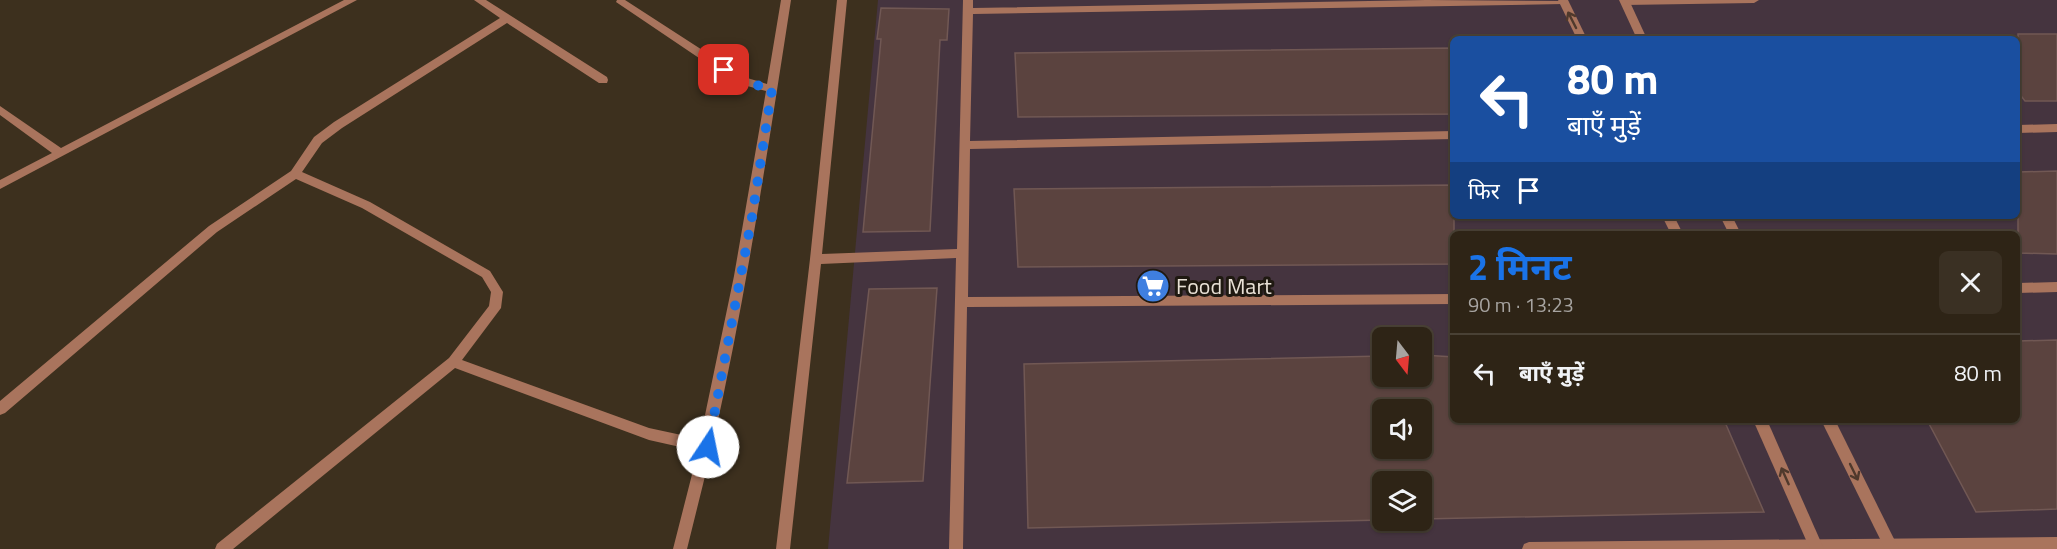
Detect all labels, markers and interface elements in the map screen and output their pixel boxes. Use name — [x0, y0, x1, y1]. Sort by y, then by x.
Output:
one-way arrow — [1566, 11, 1578, 29]
pin — [698, 44, 749, 95]
text: 80 m — [1567, 46, 1659, 110]
icon: arrive — [707, 53, 740, 86]
icon: left — [1468, 60, 1546, 138]
text: बाएँ मुड़ें — [1567, 104, 1641, 145]
text: फिर — [1468, 174, 1500, 208]
icon: arrive — [1512, 174, 1545, 207]
text: 2 मिनट — [1468, 239, 1572, 294]
button: close — [1939, 251, 2002, 314]
supermarket icon: Food Mart — [1135, 268, 1171, 304]
place label: Food Mart — [1176, 269, 1272, 303]
text: 90 m · 13:23 — [1468, 289, 1574, 320]
north arrow — [1372, 327, 1432, 387]
map controls — [1372, 327, 1432, 531]
text: बाएँ मुड़ें — [1519, 356, 1584, 390]
text: 80 m — [1954, 356, 2002, 390]
icon: left — [1468, 357, 1501, 390]
button: sound — [1372, 399, 1432, 459]
position arrow — [676, 415, 740, 479]
one-way arrow — [1849, 463, 1860, 481]
one-way arrow — [1779, 468, 1790, 486]
button: layers — [1372, 471, 1432, 531]

